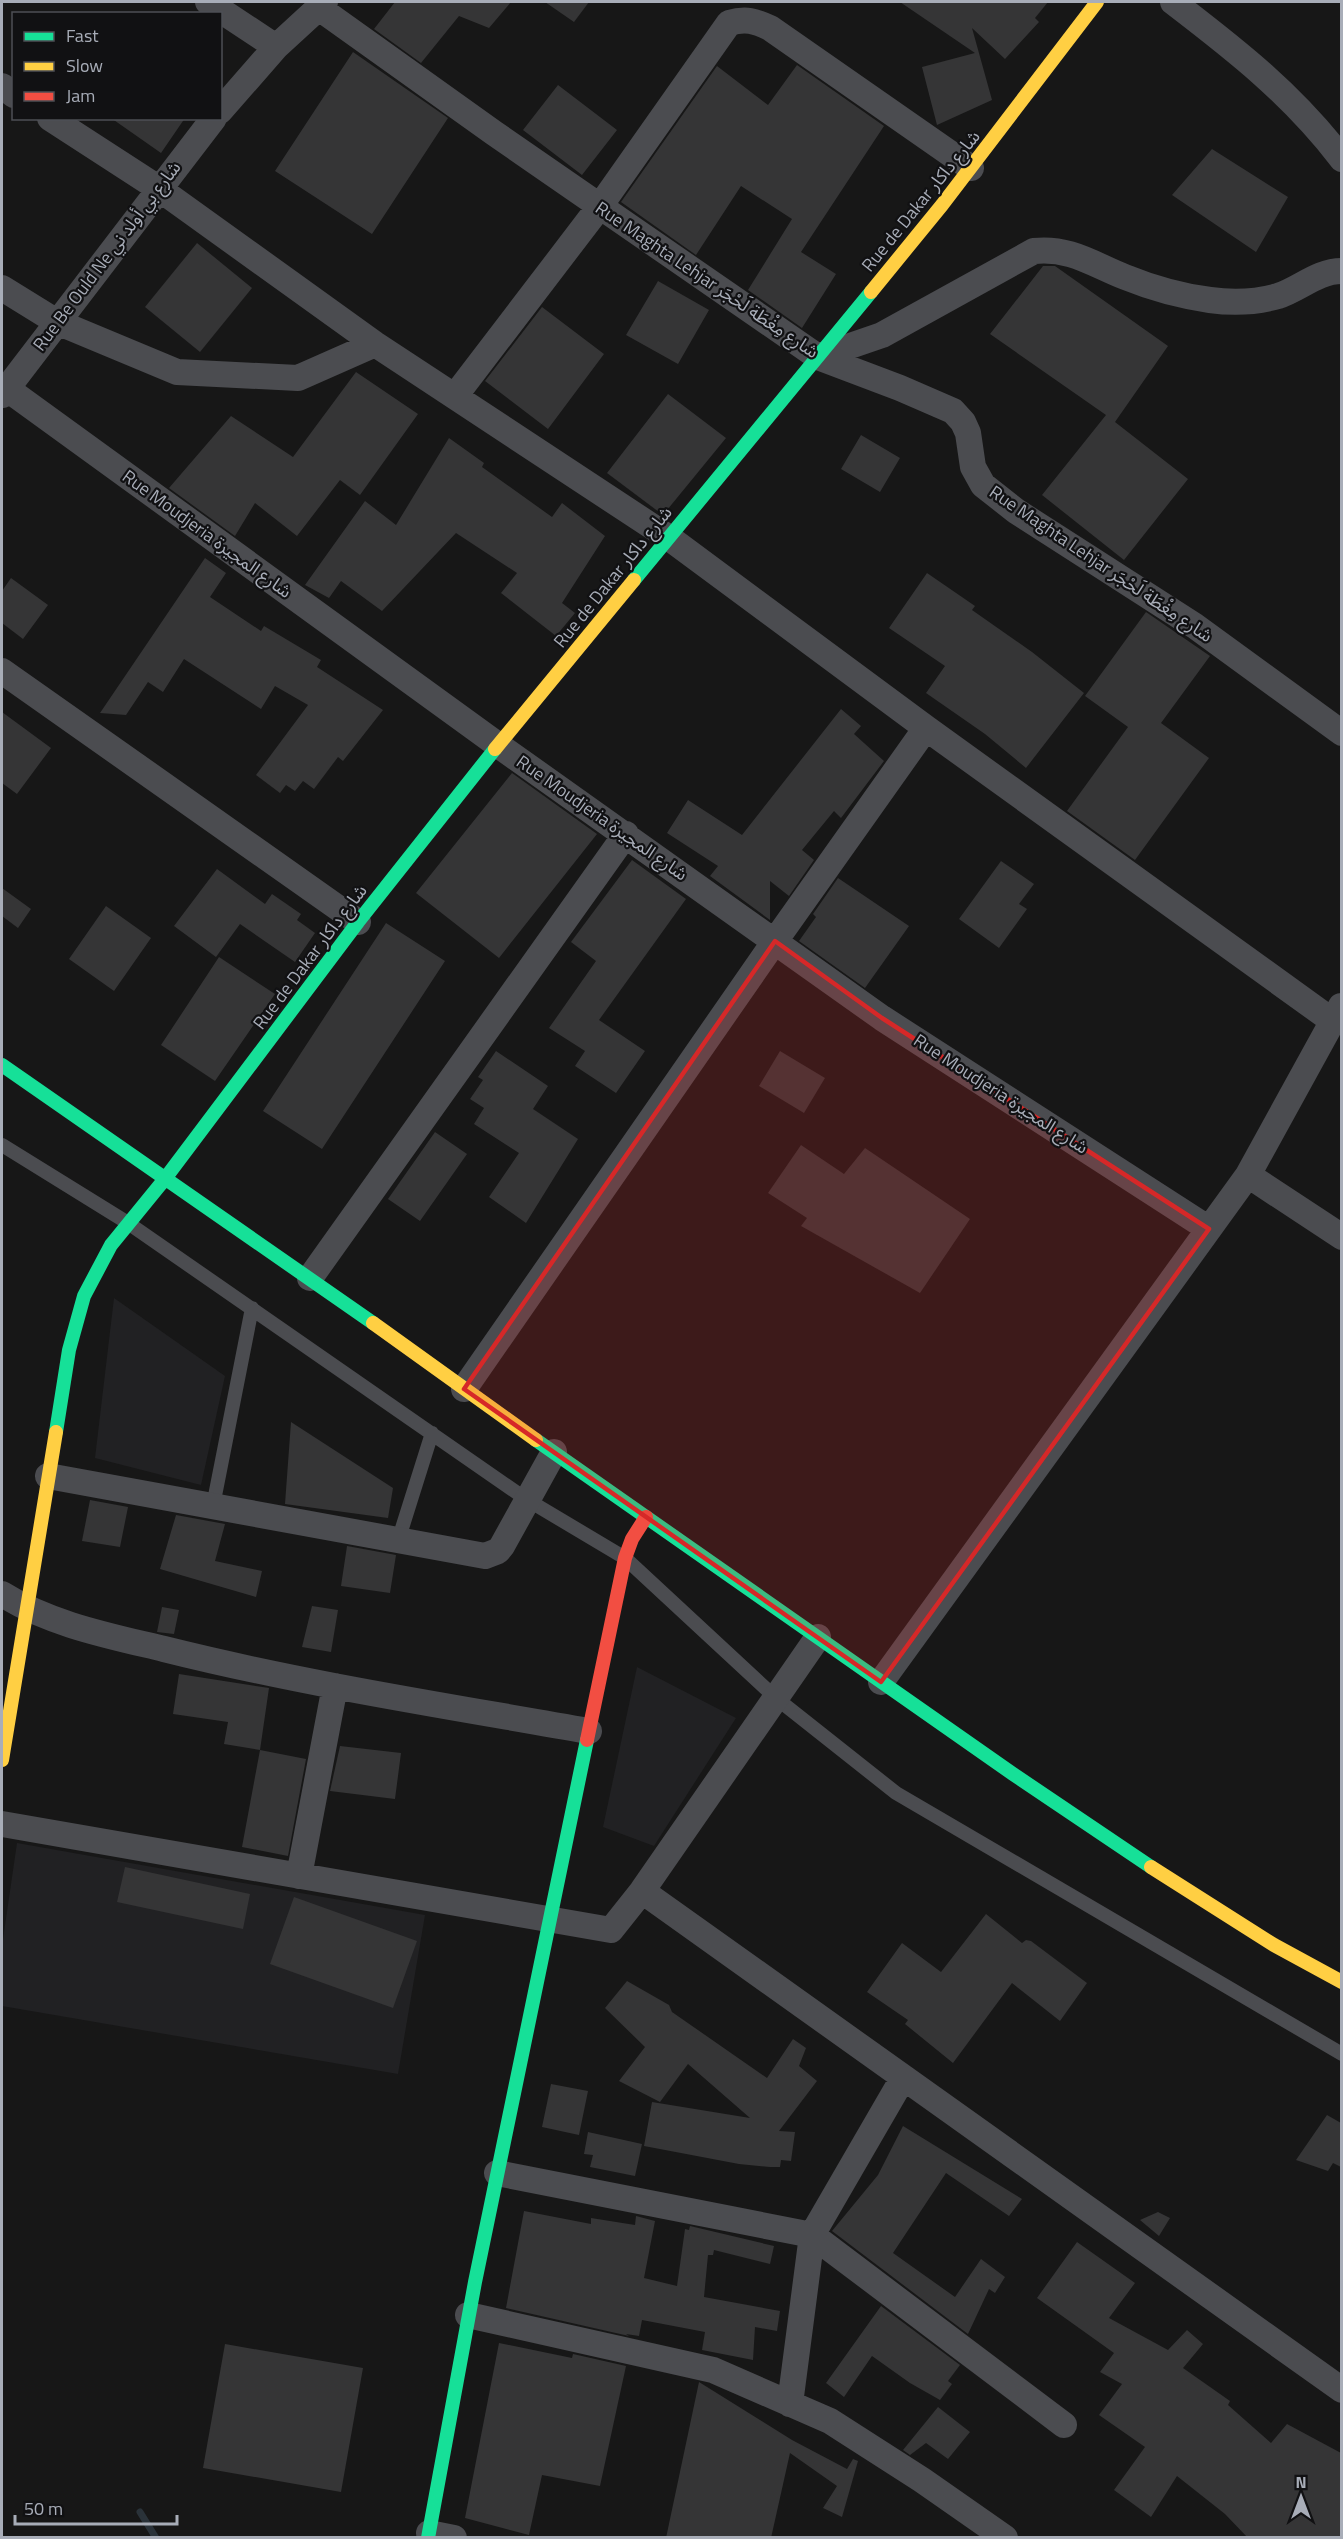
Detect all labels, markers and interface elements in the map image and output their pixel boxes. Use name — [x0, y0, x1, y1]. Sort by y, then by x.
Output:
legend — [12, 12, 222, 120]
text: Fast — [66, 22, 99, 49]
text: Slow — [66, 52, 103, 79]
text: Jam — [66, 82, 95, 109]
street label: Rue de Dakar شارع داكار — [855, 124, 987, 278]
street label: Rue Be Ould Ne شارع بي أولد ني — [26, 155, 188, 357]
street label: Rue Maghta Lehjar شارع مِغْطَة لَحْجَر — [590, 194, 824, 366]
street label: Rue Moudjeria شارع المجيرة — [116, 463, 298, 605]
street label: Rue Maghta Lehjar شارع مِغْطَة لَحْجَر — [984, 478, 1218, 650]
street label: Rue de Dakar شارع داكار — [547, 500, 679, 654]
street label: Rue Moudjeria شارع المجيرة — [511, 748, 693, 888]
street label: Rue de Dakar شارع داكار — [246, 878, 374, 1036]
street label: Rue Moudjeria شارع المجيرة — [908, 1027, 1094, 1161]
north arrow — [1271, 2467, 1331, 2527]
text: N — [1295, 2470, 1307, 2494]
scale bar — [15, 2488, 177, 2526]
text: 50 m — [24, 2495, 63, 2522]

